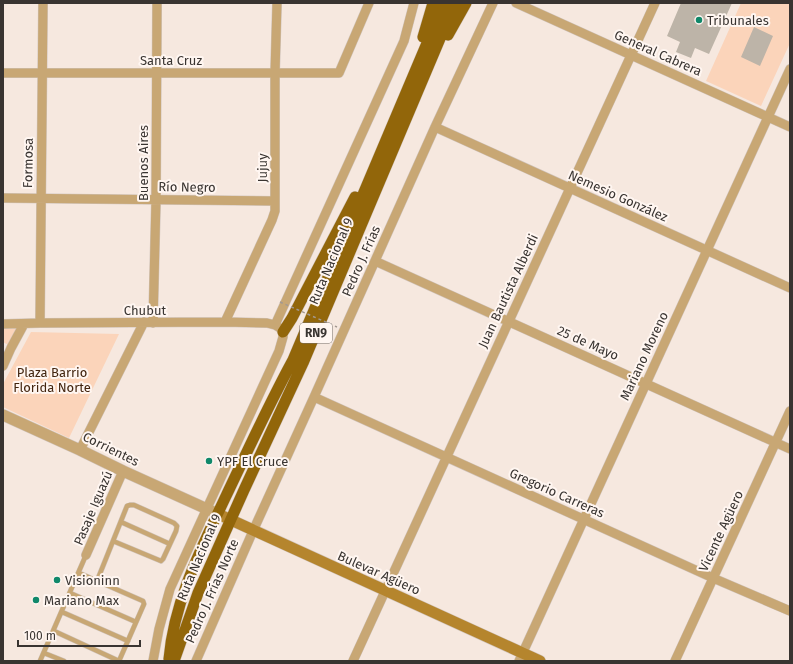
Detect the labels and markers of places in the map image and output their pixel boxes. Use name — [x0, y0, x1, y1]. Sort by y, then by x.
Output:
place label: Tribunales — [707, 13, 769, 28]
marker: Tribunales — [694, 15, 704, 25]
place label: YPF El Cruce — [217, 454, 288, 469]
marker: YPF El Cruce — [204, 456, 214, 466]
place label: Visioninn — [65, 573, 120, 588]
marker: Visioninn — [52, 575, 62, 585]
place label: Mariano Max — [44, 593, 120, 608]
marker: Mariano Max — [31, 595, 41, 605]

